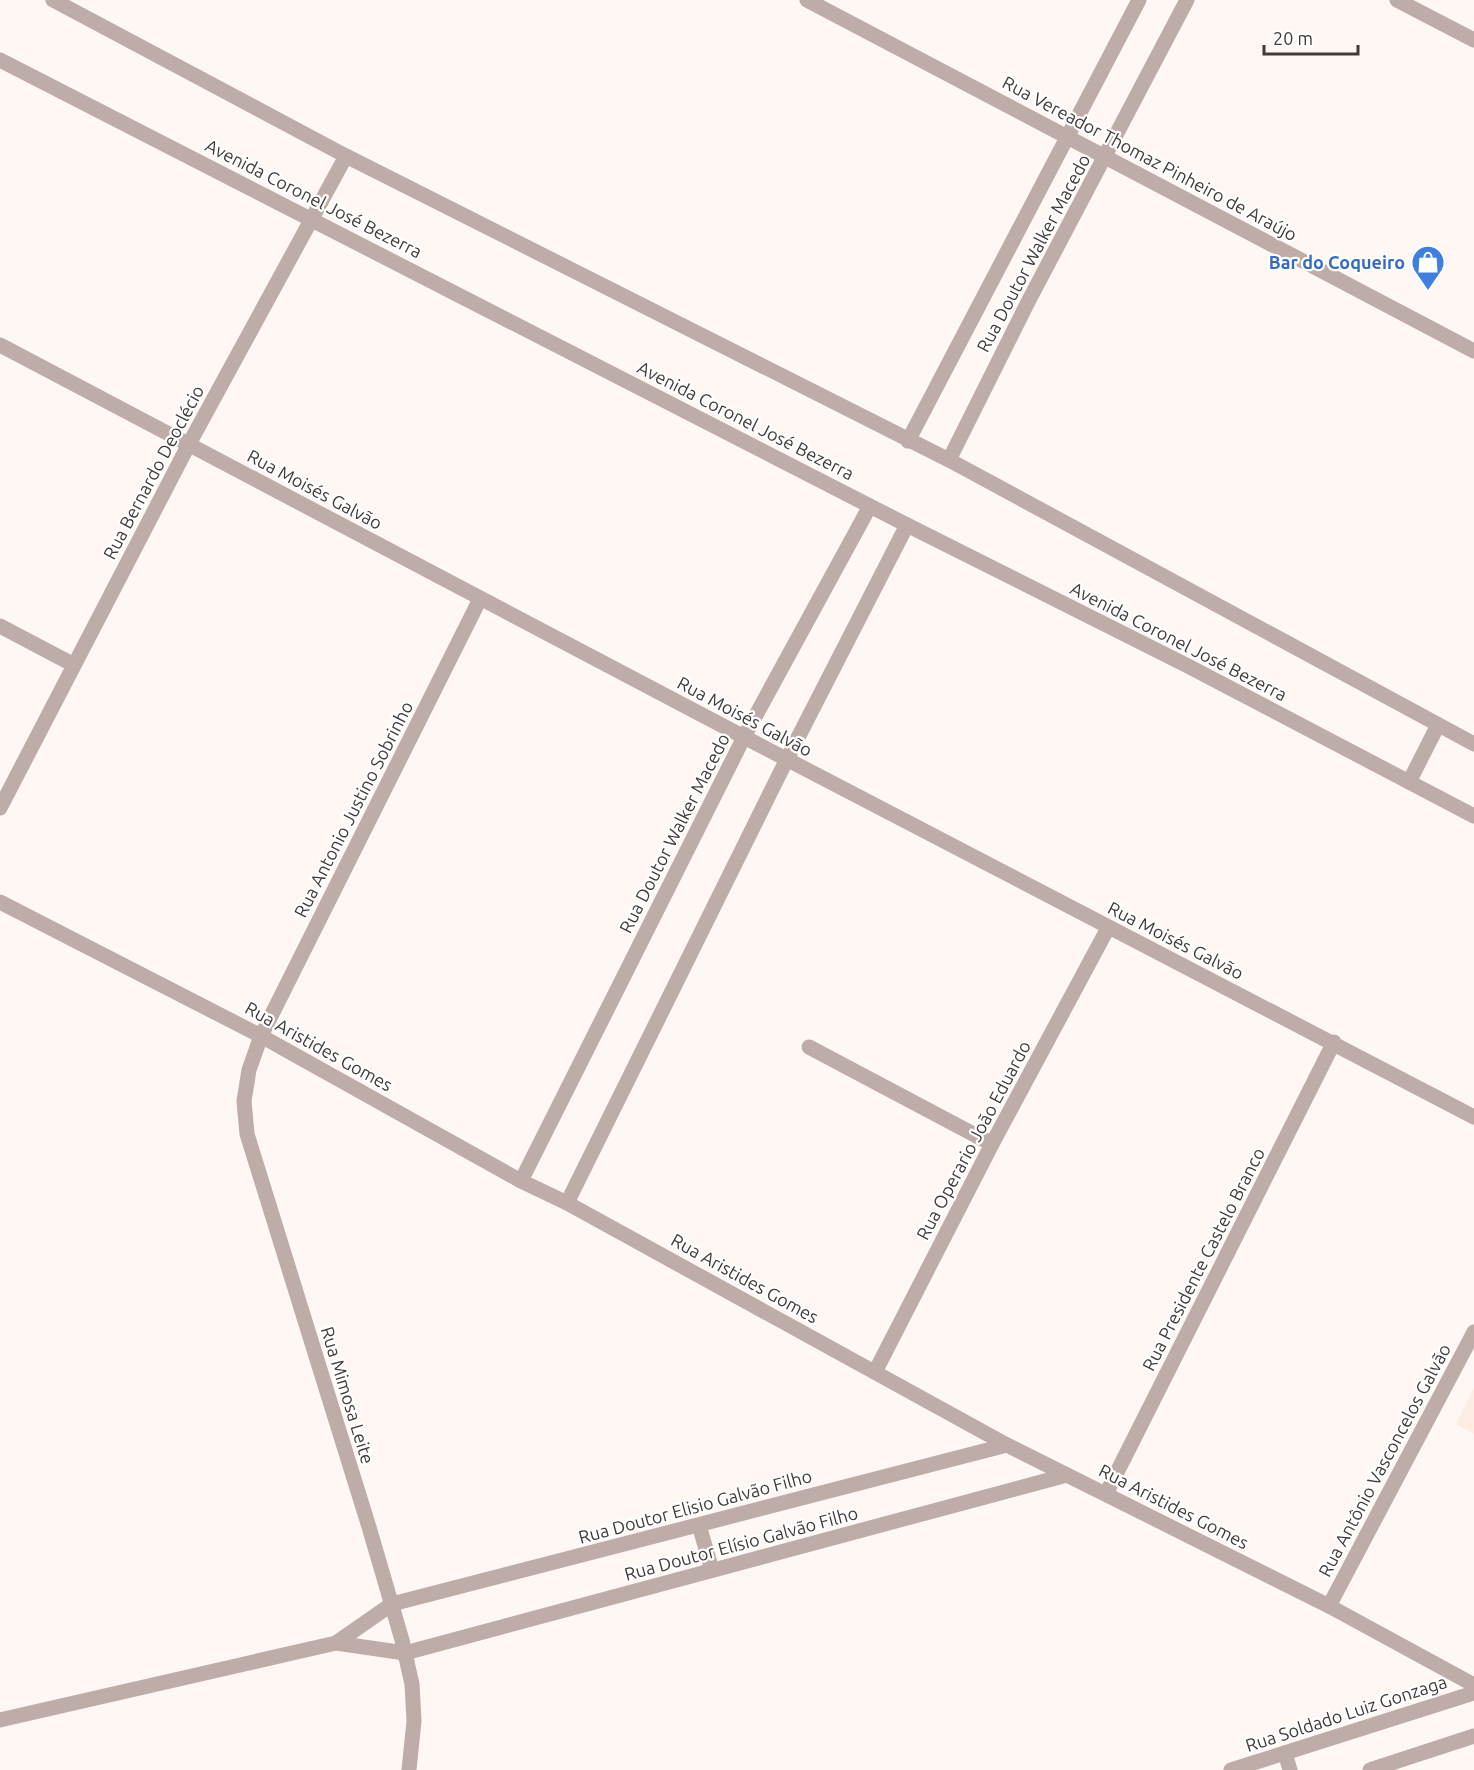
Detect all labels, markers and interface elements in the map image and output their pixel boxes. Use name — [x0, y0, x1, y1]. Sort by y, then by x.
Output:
scale bar — [1264, 18, 1358, 56]
text: 20 m — [1273, 28, 1313, 48]
street label: Rua Vereador Thomaz Pinheiro de Araújo — [999, 72, 1301, 244]
street label: Avenida Coronel José Bezerra — [202, 135, 426, 261]
street label: Rua Doutor Walker Macedo — [972, 151, 1094, 355]
shop icon: Bar do Coqueiro — [1410, 244, 1446, 291]
place label: Bar do Coqueiro — [1269, 252, 1405, 272]
street label: Avenida Coronel José Bezerra — [634, 357, 858, 483]
street label: Rua Bernardo Deoclécio — [99, 382, 207, 562]
street label: Rua Moisés Galvão — [244, 445, 386, 533]
street label: Avenida Coronel José Bezerra — [1067, 578, 1291, 704]
street label: Rua Moisés Galvão — [674, 672, 816, 760]
street label: Rua Antonio Justino Sobrinho — [290, 698, 416, 920]
street label: Rua Doutor Walker Macedo — [615, 730, 733, 936]
street label: Rua Moisés Galvão — [1105, 897, 1247, 983]
street label: Rua Aristides Gomes — [242, 997, 396, 1095]
street label: Rua Operario João Eduardo — [912, 1037, 1034, 1243]
street label: Rua Presidente Castelo Branco — [1138, 1144, 1268, 1374]
street label: Rua Aristides Gomes — [668, 1229, 822, 1327]
street label: Rua Mimosa Leite — [318, 1324, 378, 1466]
street label: Rua Antônio Vasconcelos Galvão — [1314, 1340, 1454, 1580]
street label: Rua Aristides Gomes — [1096, 1460, 1252, 1552]
street label: Rua Doutor Elisio Galvão Filho — [576, 1465, 814, 1547]
street label: Rua Doutor Elísio Galvão Filho — [622, 1502, 860, 1584]
street label: Rua Soldado Luiz Gonzaga — [1243, 1671, 1449, 1755]

